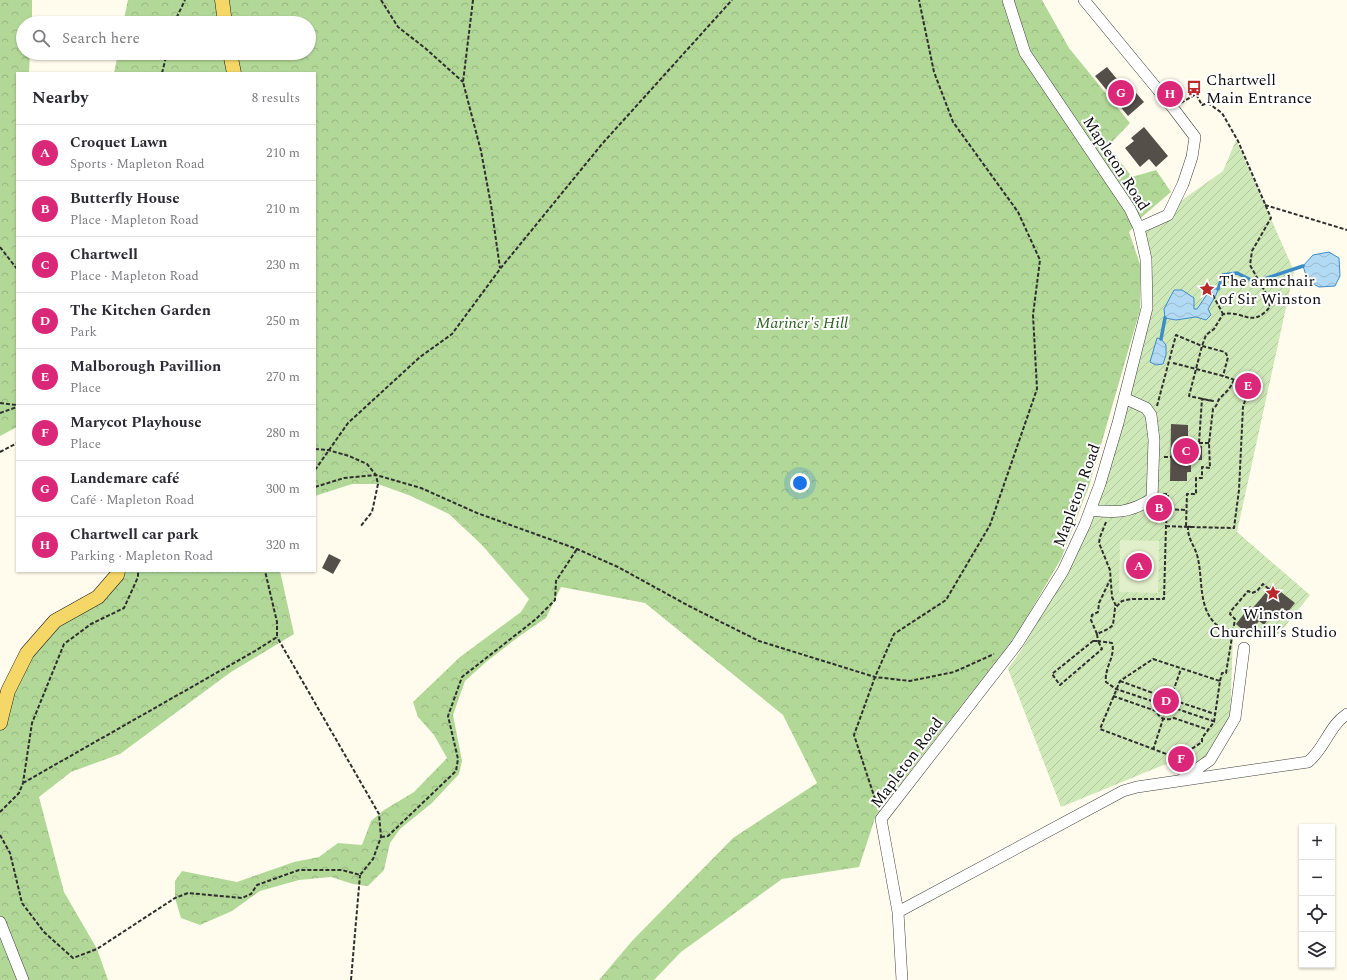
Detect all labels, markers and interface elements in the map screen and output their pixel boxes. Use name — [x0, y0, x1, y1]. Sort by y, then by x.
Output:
search box — [16, 16, 316, 60]
icon: search — [30, 27, 52, 49]
text: Search here — [62, 27, 140, 50]
place label: Chartwell Main Entrance — [1206, 68, 1312, 110]
pin: G — [1108, 78, 1134, 108]
pin: H — [1157, 79, 1183, 109]
bus stop icon: Chartwell Main Entrance — [1185, 79, 1203, 97]
text: Nearby — [32, 85, 88, 111]
text: 8 results — [252, 88, 300, 108]
street label: Mapleton Road — [1077, 112, 1156, 216]
text: Croquet Lawn — [70, 131, 168, 154]
text: A — [40, 143, 50, 163]
text: 210 m — [266, 143, 300, 163]
text: Sports · Mapleton Road — [70, 154, 205, 174]
text: Butterfly House — [70, 187, 180, 210]
text: B — [40, 199, 50, 219]
text: 210 m — [266, 199, 300, 219]
text: Place · Mapleton Road — [70, 210, 199, 230]
text: Chartwell — [70, 243, 138, 266]
text: C — [40, 255, 50, 275]
text: 230 m — [266, 255, 300, 275]
text: Place · Mapleton Road — [70, 266, 199, 286]
place label: The armchair of Sir Winston — [1219, 269, 1321, 311]
place icon: The armchair of Sir Winston — [1198, 280, 1216, 298]
text: The Kitchen Garden — [70, 299, 211, 322]
text: D — [40, 311, 50, 331]
text: 250 m — [266, 311, 300, 331]
park label: Mariner's Hill — [756, 311, 848, 335]
text: Park — [70, 322, 97, 342]
text: Malborough Pavillion — [70, 355, 221, 378]
text: E — [41, 367, 49, 387]
text: 270 m — [266, 367, 300, 387]
pin: E — [1235, 371, 1261, 401]
text: Place — [70, 378, 101, 398]
text: Marycot Playhouse — [70, 411, 202, 434]
text: F — [41, 423, 49, 443]
text: 280 m — [266, 423, 300, 443]
text: Place — [70, 434, 101, 454]
pin: C — [1173, 436, 1199, 466]
street label: Mapleton Road — [1047, 440, 1107, 550]
text: Landemare café — [70, 467, 180, 490]
your location — [790, 473, 810, 493]
text: G — [40, 479, 50, 499]
text: 300 m — [266, 479, 300, 499]
text: Café · Mapleton Road — [70, 490, 194, 510]
pin: B — [1146, 493, 1172, 523]
text: Chartwell car park — [70, 523, 199, 546]
text: H — [40, 535, 50, 555]
text: 320 m — [266, 535, 300, 555]
text: Parking · Mapleton Road — [70, 546, 213, 566]
pin: A — [1126, 551, 1152, 581]
place icon: Winston Churchill’s Studio — [1264, 584, 1282, 602]
place label: Winston Churchill’s Studio — [1209, 602, 1337, 644]
pin: D — [1153, 686, 1179, 716]
street label: Mapleton Road — [865, 712, 949, 813]
pin: F — [1168, 744, 1194, 774]
map controls — [1299, 824, 1335, 968]
button: + — [1299, 824, 1335, 860]
button: − — [1299, 860, 1335, 896]
button: locate — [1299, 896, 1335, 932]
button: layers — [1299, 932, 1335, 968]

